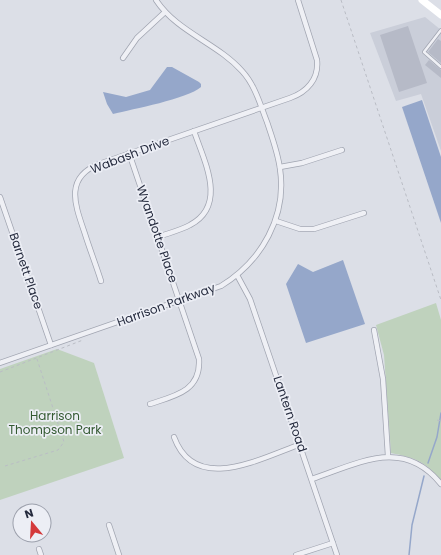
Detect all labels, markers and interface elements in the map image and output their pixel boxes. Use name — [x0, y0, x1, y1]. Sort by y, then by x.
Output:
street label: Wabash Drive — [88, 132, 172, 177]
street label: Wyandotte Place — [133, 183, 182, 285]
street label: Barnett Place — [5, 230, 47, 311]
street label: Harrison Parkway — [114, 279, 218, 330]
street label: Lantern Road — [270, 374, 311, 454]
park label: Harrison Thompson Park — [9, 407, 102, 438]
north arrow — [12, 503, 52, 543]
text: N — [22, 505, 35, 522]

